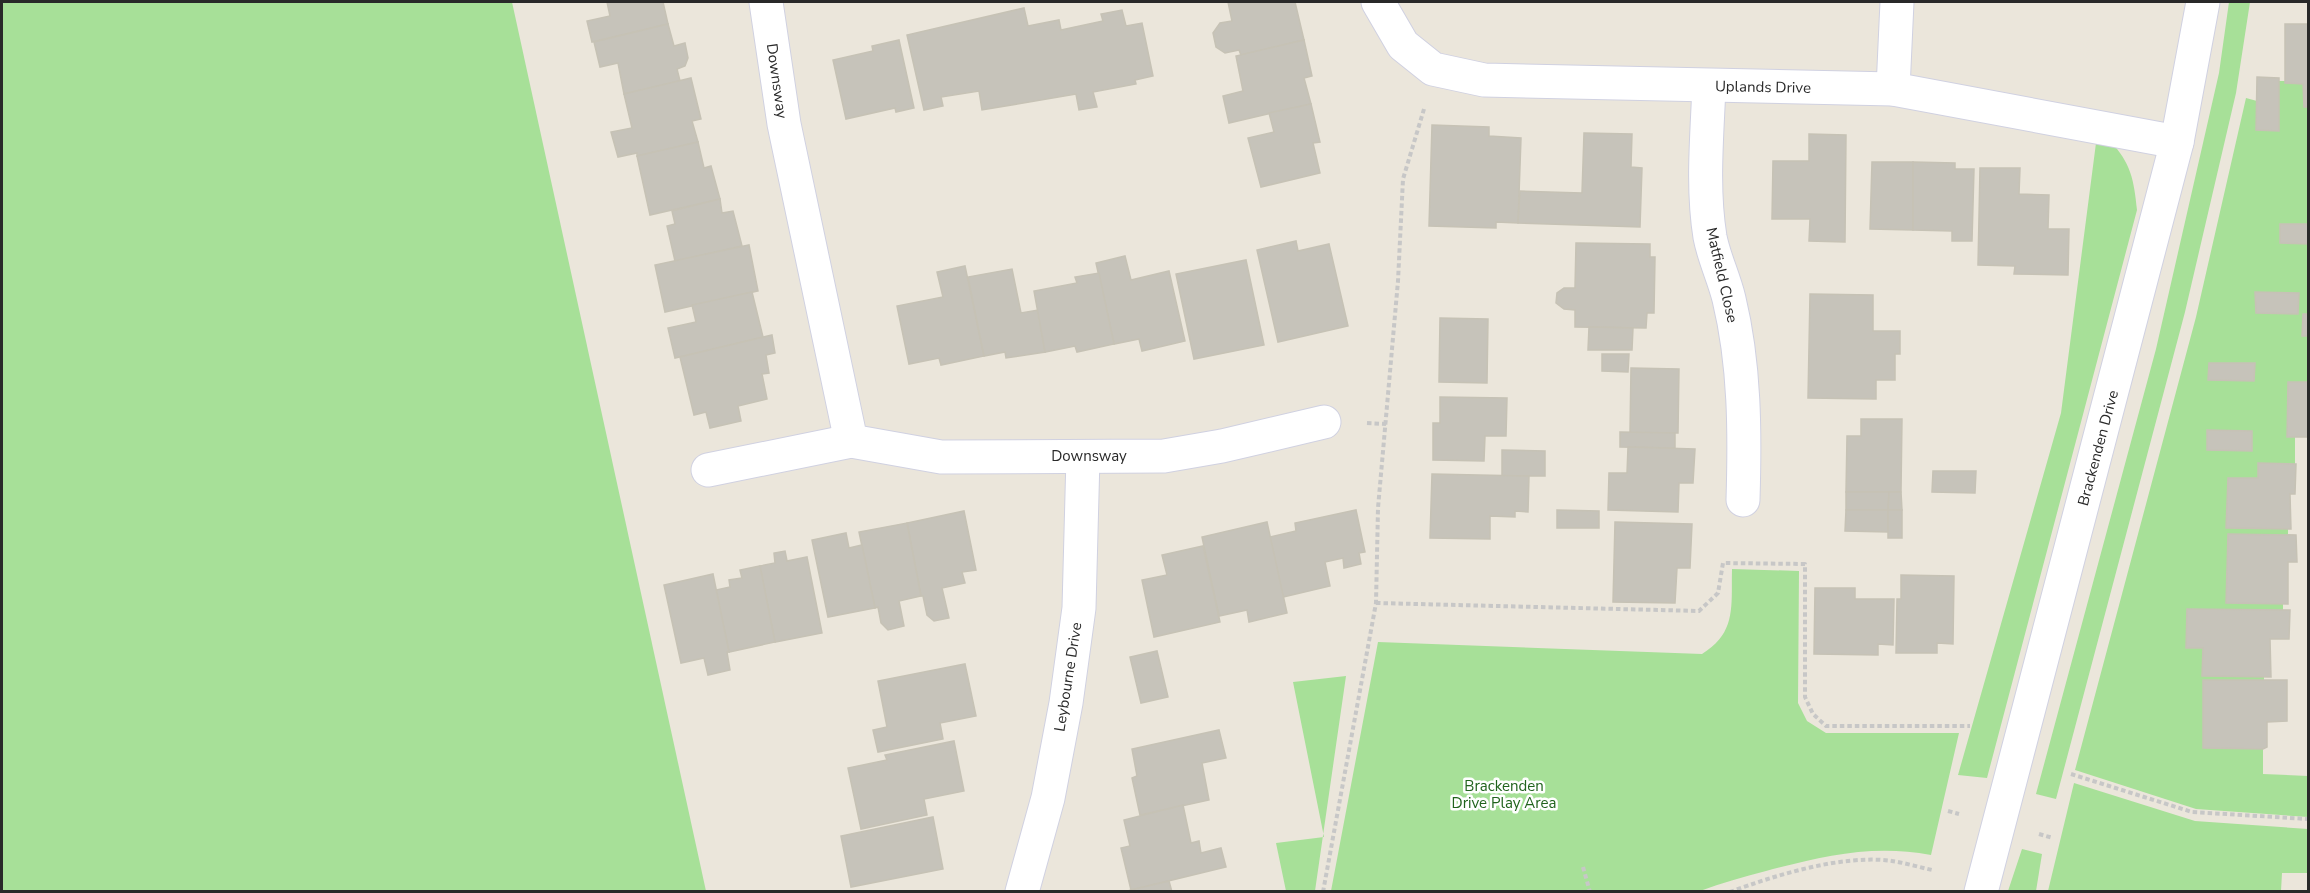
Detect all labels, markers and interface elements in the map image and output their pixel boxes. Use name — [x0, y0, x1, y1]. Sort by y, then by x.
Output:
street label: Downsway — [762, 42, 792, 120]
street label: Uplands Drive — [1715, 76, 1811, 98]
street label: Matfield Close — [1701, 225, 1743, 325]
street label: Brackenden Drive — [2073, 388, 2123, 508]
street label: Downsway — [1051, 446, 1127, 466]
street label: Leybourne Drive — [1049, 621, 1087, 733]
park label: Brackenden Drive Play Area — [1452, 776, 1556, 813]

